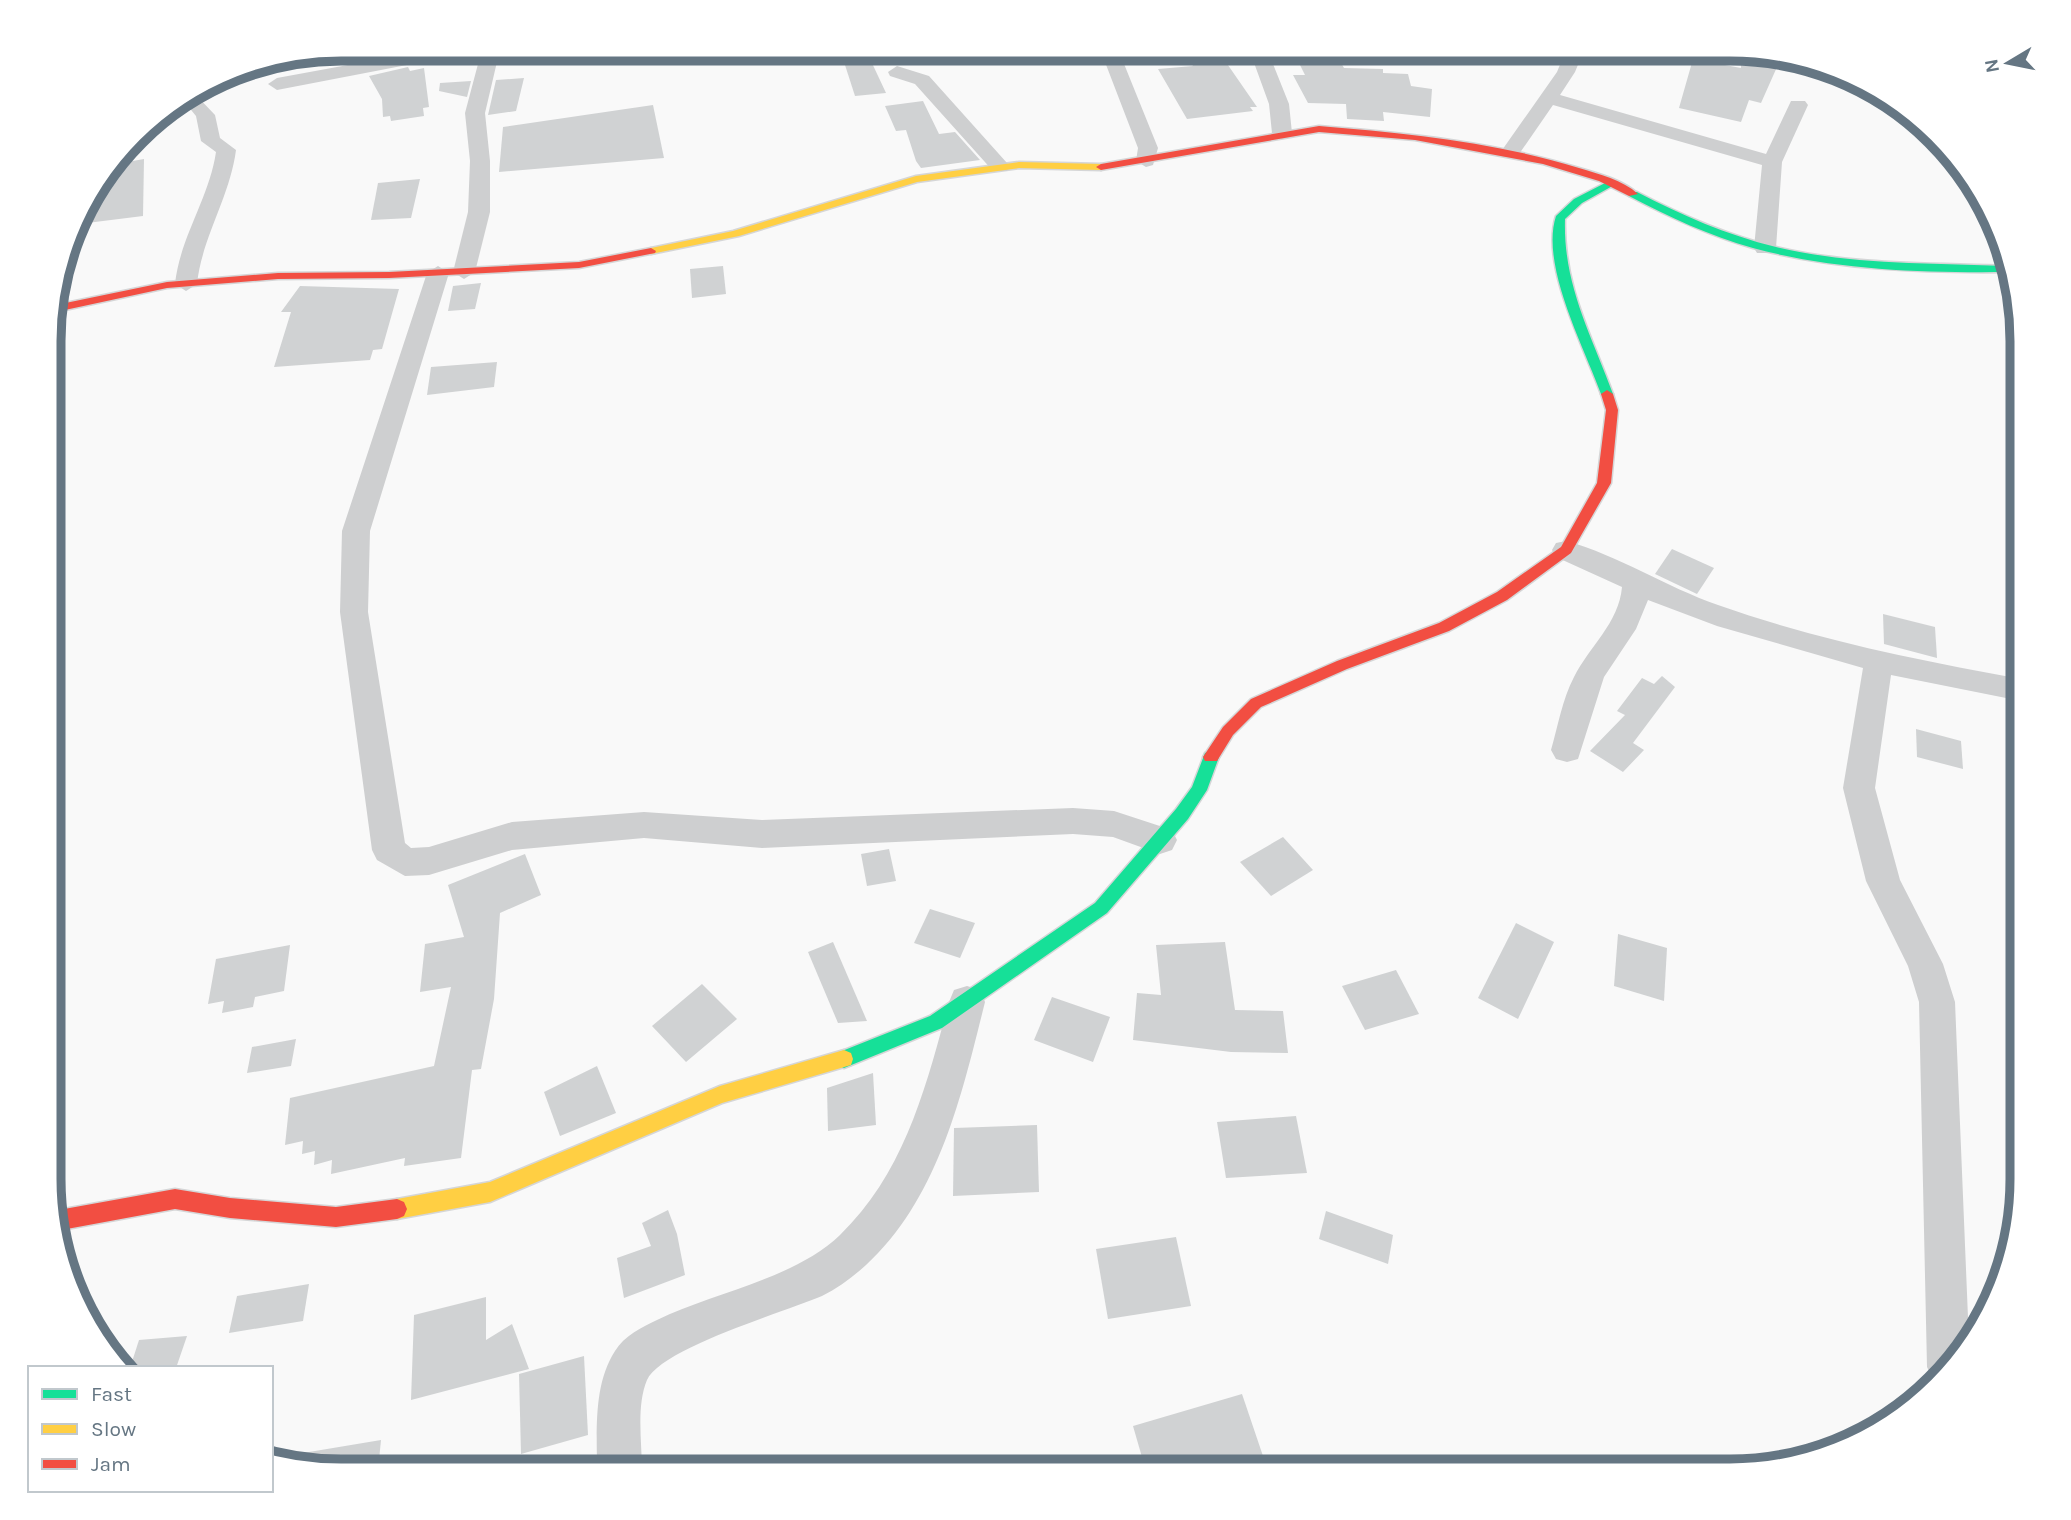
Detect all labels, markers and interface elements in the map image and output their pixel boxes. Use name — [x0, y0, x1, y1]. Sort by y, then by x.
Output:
north arrow — [1973, 28, 2043, 98]
text: N — [1980, 57, 2004, 74]
legend — [28, 1366, 273, 1492]
text: Fast — [91, 1382, 132, 1406]
text: Slow — [91, 1417, 136, 1441]
text: Jam — [91, 1452, 131, 1476]

